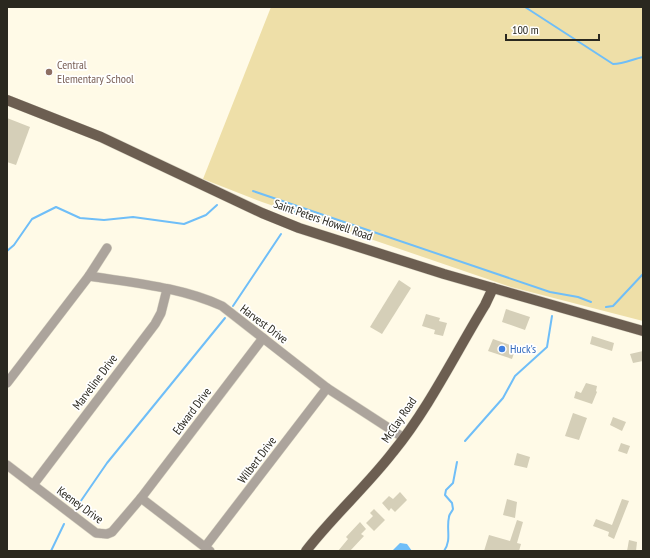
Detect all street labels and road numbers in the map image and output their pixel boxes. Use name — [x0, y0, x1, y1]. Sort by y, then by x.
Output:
street label: Saint Peters Howell Road — [272, 196, 375, 244]
street label: Harvest Drive — [237, 301, 291, 346]
street label: Marveline Drive — [69, 351, 120, 412]
street label: Edward Drive — [169, 384, 214, 437]
street label: McClay Road — [378, 394, 419, 446]
street label: Wilbert Drive — [234, 433, 279, 486]
street label: Keeney Drive — [54, 483, 106, 526]

